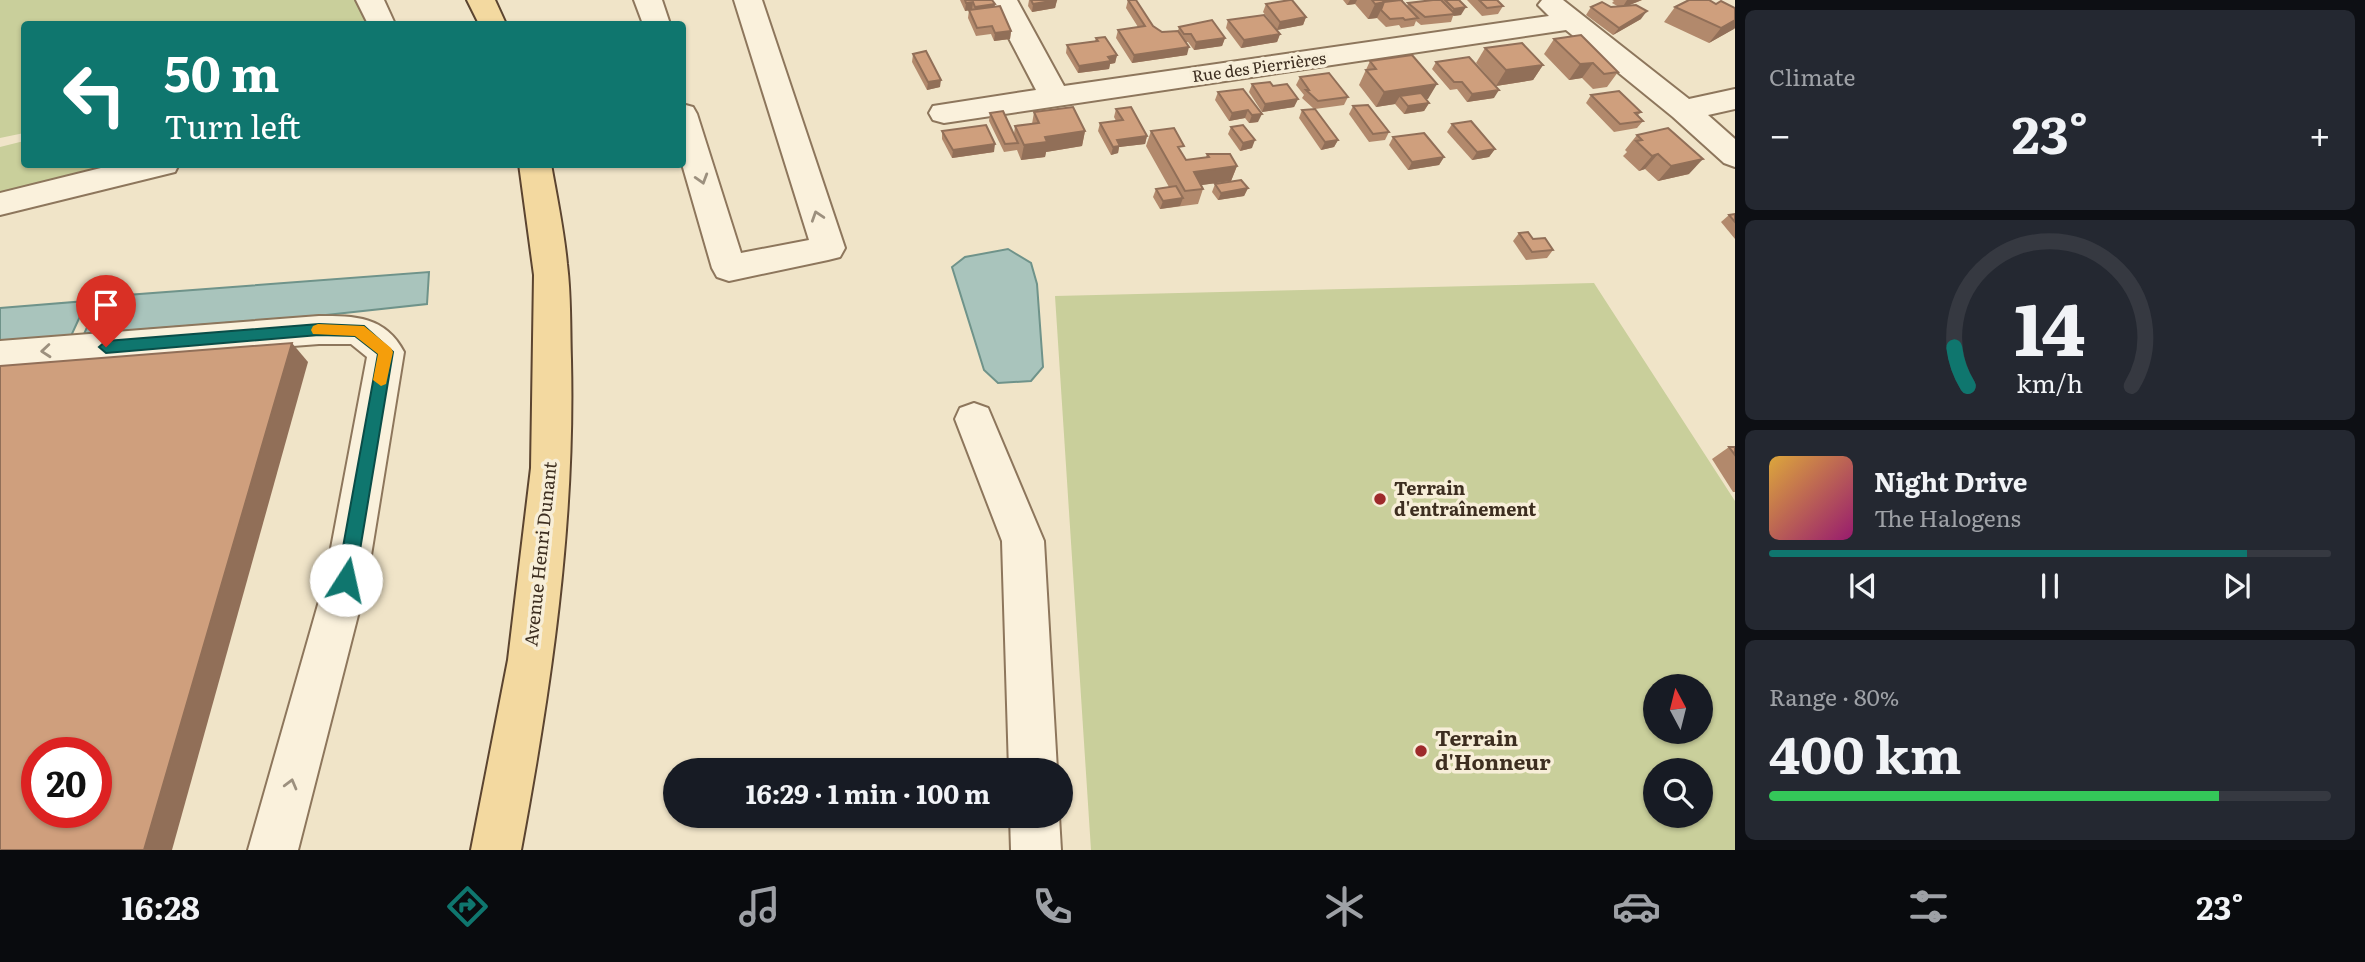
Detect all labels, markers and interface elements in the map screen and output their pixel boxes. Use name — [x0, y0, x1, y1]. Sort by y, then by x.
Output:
text: 50 m — [164, 34, 280, 107]
street label: Rue des Pierrières — [1190, 45, 1327, 87]
icon: left — [49, 49, 140, 140]
text: Climate — [1769, 59, 1855, 93]
text: 23° — [2012, 93, 2088, 170]
text: Turn left — [164, 101, 301, 149]
text: − — [1769, 104, 1791, 161]
text: + — [2309, 104, 2331, 161]
one-way arrow — [694, 173, 709, 185]
one-way arrow — [811, 210, 825, 222]
text: 14 — [2014, 270, 2086, 378]
pin — [76, 275, 136, 347]
icon: arrive — [87, 286, 125, 324]
one-way arrow — [40, 343, 51, 358]
text: km/h — [2017, 364, 2083, 401]
street label: Avenue Henri Dunant — [516, 459, 563, 648]
text: Night Drive — [1874, 461, 2028, 500]
place label: Terrain d'entraînement — [1394, 474, 1536, 522]
marker: Terrain d'entraînement — [1372, 491, 1388, 507]
text: The Halogens — [1874, 500, 2021, 534]
position arrow — [309, 543, 383, 617]
icon: previous — [1844, 567, 1882, 605]
icon: pause — [2031, 567, 2069, 605]
icon: next — [2218, 567, 2256, 605]
north arrow — [1643, 674, 1713, 744]
map controls — [1643, 674, 1713, 828]
text: Range · 80% — [1769, 679, 1899, 713]
text: 400 km — [1769, 713, 1961, 790]
place label: Terrain d'Honneur — [1435, 721, 1551, 776]
speed limit sign: 20 — [21, 737, 112, 828]
marker: Terrain d'Honneur — [1413, 743, 1429, 759]
button: search — [1643, 758, 1713, 828]
text: 16:29 · 1 min · 100 m — [746, 773, 990, 812]
one-way arrow — [283, 778, 297, 790]
text: 16:28 — [122, 882, 200, 930]
icon: directions — [443, 882, 492, 931]
icon: music — [735, 882, 784, 931]
icon: phone — [1028, 882, 1077, 931]
icon: climate — [1320, 882, 1369, 931]
icon: car — [1612, 882, 1661, 931]
icon: filters — [1904, 882, 1953, 931]
text: 23° — [2196, 882, 2243, 930]

